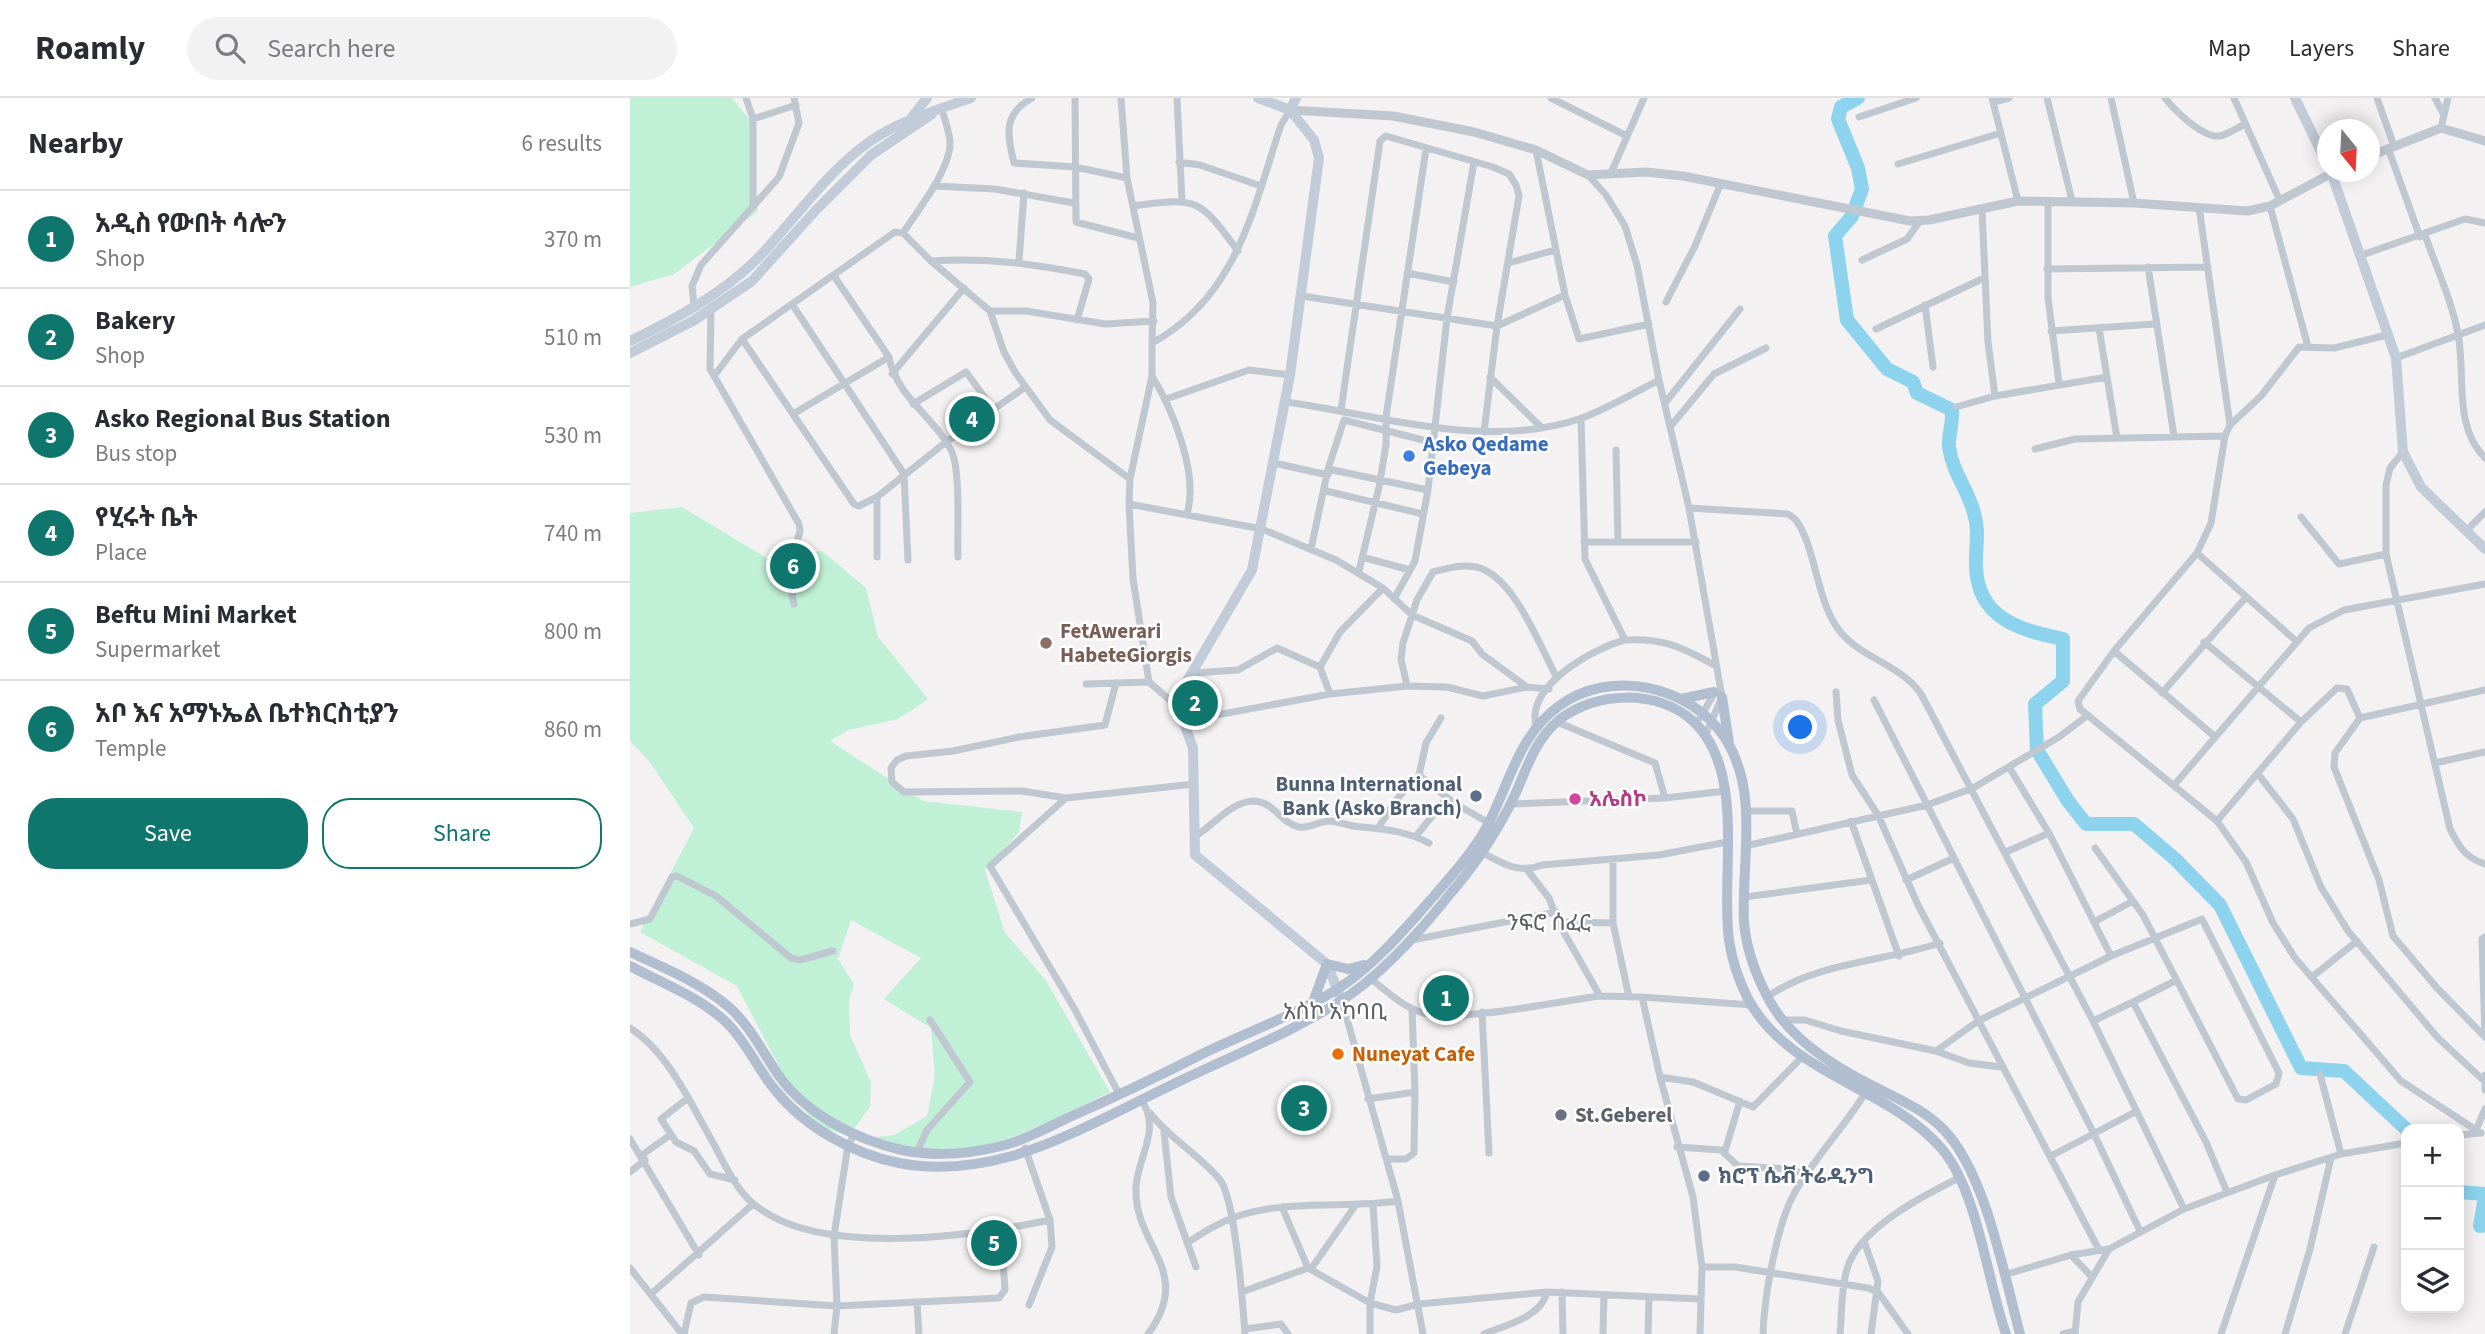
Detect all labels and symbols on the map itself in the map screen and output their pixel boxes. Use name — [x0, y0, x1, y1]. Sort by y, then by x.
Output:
north arrow — [2317, 119, 2380, 182]
pin: 4 — [949, 393, 995, 445]
place label: Asko Qedame Gebeya — [1422, 429, 1549, 483]
marker: Asko Qedame Gebeya — [1401, 448, 1417, 464]
pin: 6 — [770, 540, 816, 592]
place label: FetAwerari HabeteGiorgis — [1060, 616, 1192, 670]
marker: FetAwerari HabeteGiorgis — [1038, 635, 1054, 651]
pin: 2 — [1172, 677, 1218, 729]
your location — [1783, 710, 1817, 744]
place label: Bunna International Bank (Asko Branch) — [1276, 769, 1462, 823]
place label: አሌስኮ — [1589, 784, 1647, 814]
marker: Bunna International Bank (Asko Branch) — [1468, 788, 1484, 804]
marker: አሌስኮ — [1567, 791, 1583, 807]
district label: ንፍሮ ሰፈር — [1507, 906, 1591, 939]
pin: 1 — [1423, 972, 1469, 1024]
district label: አስኮ አካባቢ — [1283, 995, 1387, 1028]
place label: Nuneyat Cafe — [1352, 1039, 1475, 1069]
marker: Nuneyat Cafe — [1330, 1046, 1346, 1062]
pin: 3 — [1281, 1082, 1327, 1134]
place label: St.Geberel — [1575, 1100, 1672, 1130]
marker: St.Geberel — [1553, 1107, 1569, 1123]
place label: ክሮፕ ሴቭ ትሬዲንግ — [1718, 1161, 1874, 1191]
marker: ክሮፕ ሴቭ ትሬዲንግ — [1696, 1168, 1712, 1184]
pin: 5 — [971, 1217, 1017, 1269]

